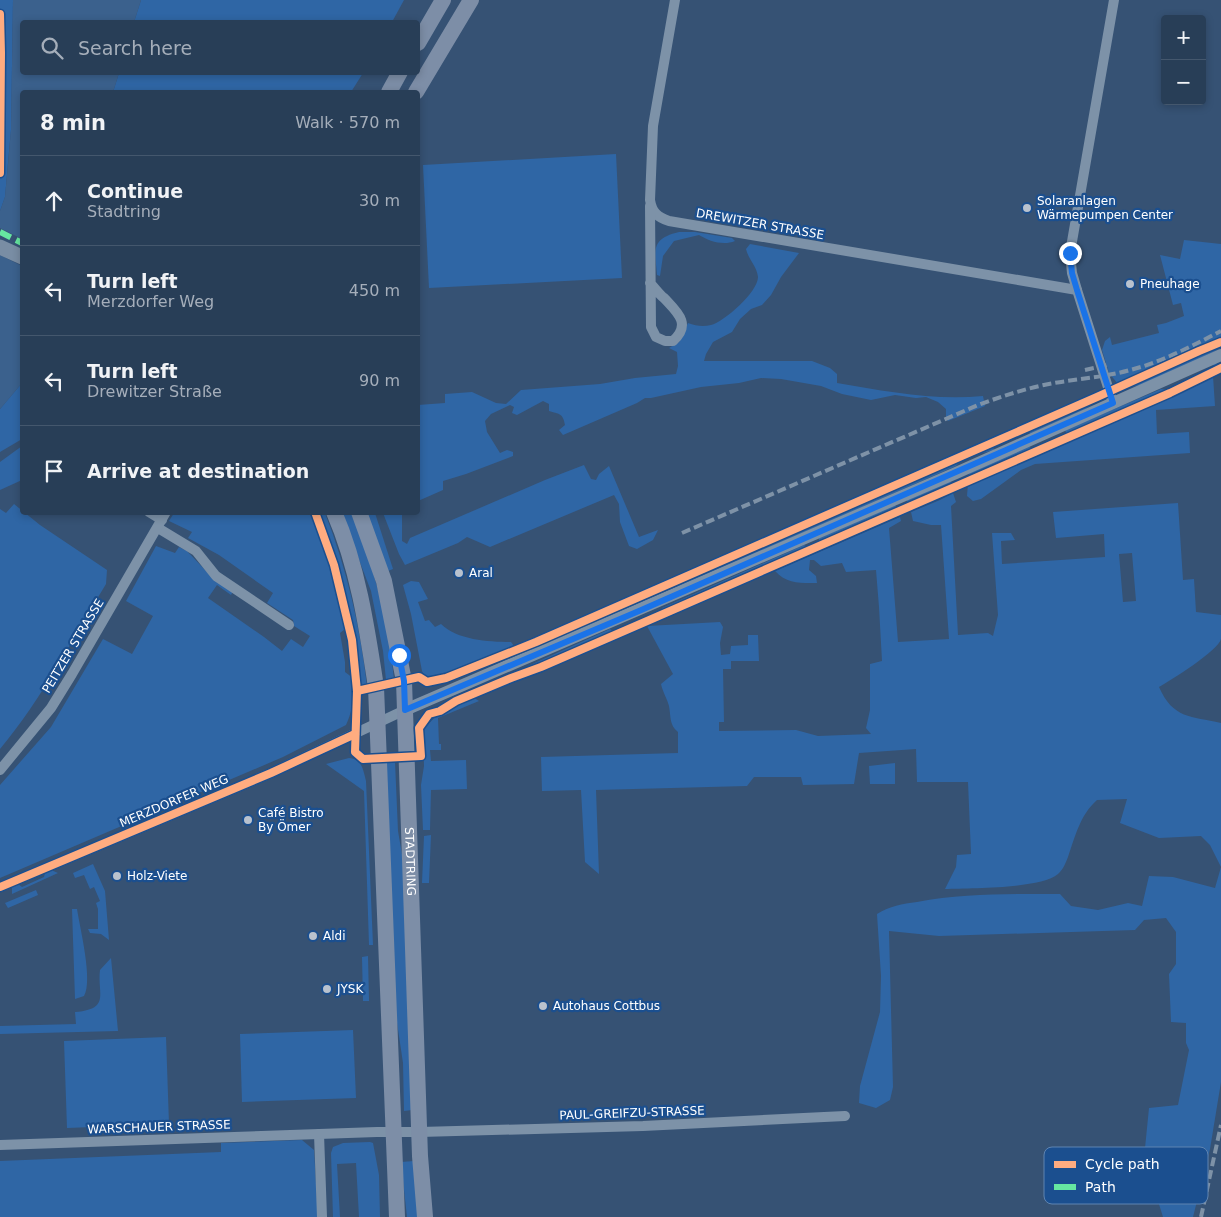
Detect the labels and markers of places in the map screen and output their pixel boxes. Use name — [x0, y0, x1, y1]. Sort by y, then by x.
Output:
place label: Solaranlagen Wärmepumpen Center — [1037, 194, 1173, 222]
marker: Solaranlagen Wärmepumpen Center — [1021, 202, 1033, 214]
place label: Pneuhage — [1140, 277, 1200, 291]
marker: Pneuhage — [1124, 278, 1136, 290]
place label: Aral — [469, 566, 493, 580]
marker: Aral — [453, 567, 465, 579]
place label: Café Bistro By Ömer — [258, 806, 324, 834]
marker: Café Bistro By Ömer — [242, 814, 254, 826]
place label: Holz-Viete — [127, 869, 187, 883]
marker: Holz-Viete — [111, 870, 123, 882]
place label: Aldi — [323, 929, 346, 943]
marker: Aldi — [307, 930, 319, 942]
place label: JYSK — [336, 982, 364, 996]
marker: JYSK — [321, 983, 333, 995]
place label: Autohaus Cottbus — [553, 999, 660, 1013]
marker: Autohaus Cottbus — [537, 1000, 549, 1012]

